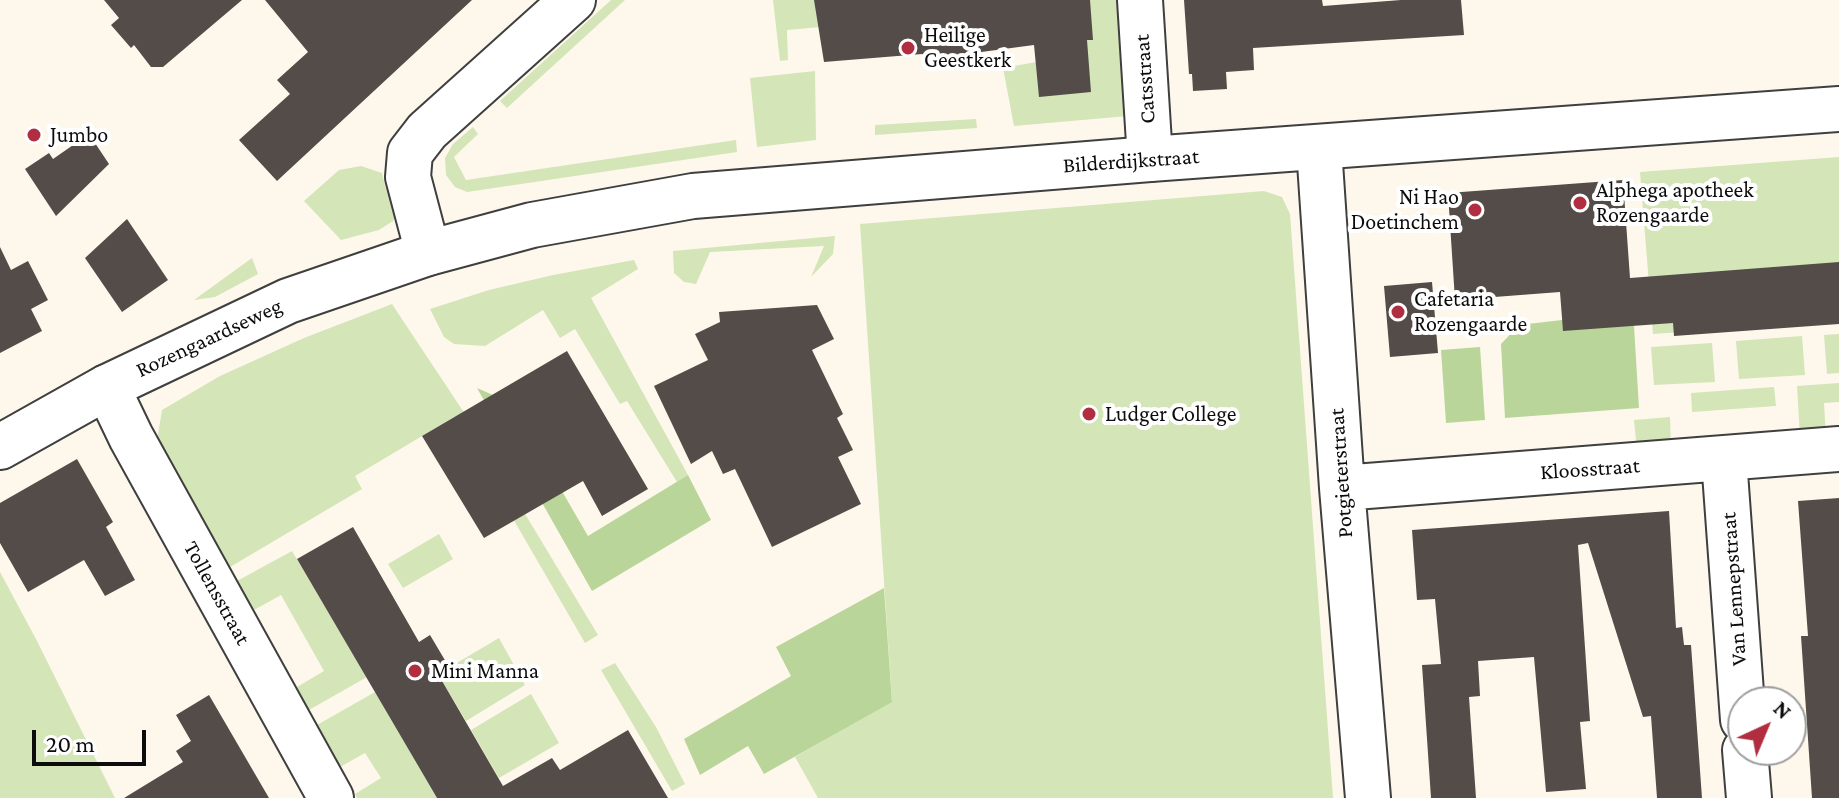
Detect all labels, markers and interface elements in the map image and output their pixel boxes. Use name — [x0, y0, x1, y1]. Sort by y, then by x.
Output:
place label: Heilige Geestkerk — [924, 22, 1011, 74]
street label: Catsstraat — [1129, 33, 1161, 125]
marker: Heilige Geestkerk — [899, 39, 917, 57]
place label: Jumbo — [50, 122, 108, 148]
marker: Jumbo — [25, 126, 43, 144]
street label: Bilderdijkstraat — [1062, 143, 1200, 179]
place label: Alphega apotheek Rozengaarde — [1596, 177, 1754, 228]
place label: Ni Hao Doetinchem — [1351, 184, 1459, 236]
marker: Alphega apotheek Rozengaarde — [1571, 194, 1589, 212]
marker: Ni Hao Doetinchem — [1466, 201, 1484, 219]
place label: Cafetaria Rozengaarde — [1414, 286, 1527, 338]
street label: Rozengaardseweg — [132, 293, 286, 383]
marker: Cafetaria Rozengaarde — [1389, 303, 1407, 321]
place label: Ludger College — [1105, 401, 1236, 427]
marker: Ludger College — [1080, 405, 1098, 423]
street label: Potgieterstraat — [1323, 407, 1359, 539]
street label: Kloosstraat — [1539, 452, 1641, 486]
street label: Van Lennepstraat — [1715, 511, 1753, 667]
street label: Tollensstraat — [178, 536, 256, 650]
place label: Mini Manna — [431, 658, 539, 684]
marker: Mini Manna — [406, 662, 424, 680]
north arrow — [1727, 686, 1807, 766]
text: N — [1769, 696, 1797, 724]
scale bar — [36, 714, 150, 764]
text: 20 m — [46, 730, 95, 757]

